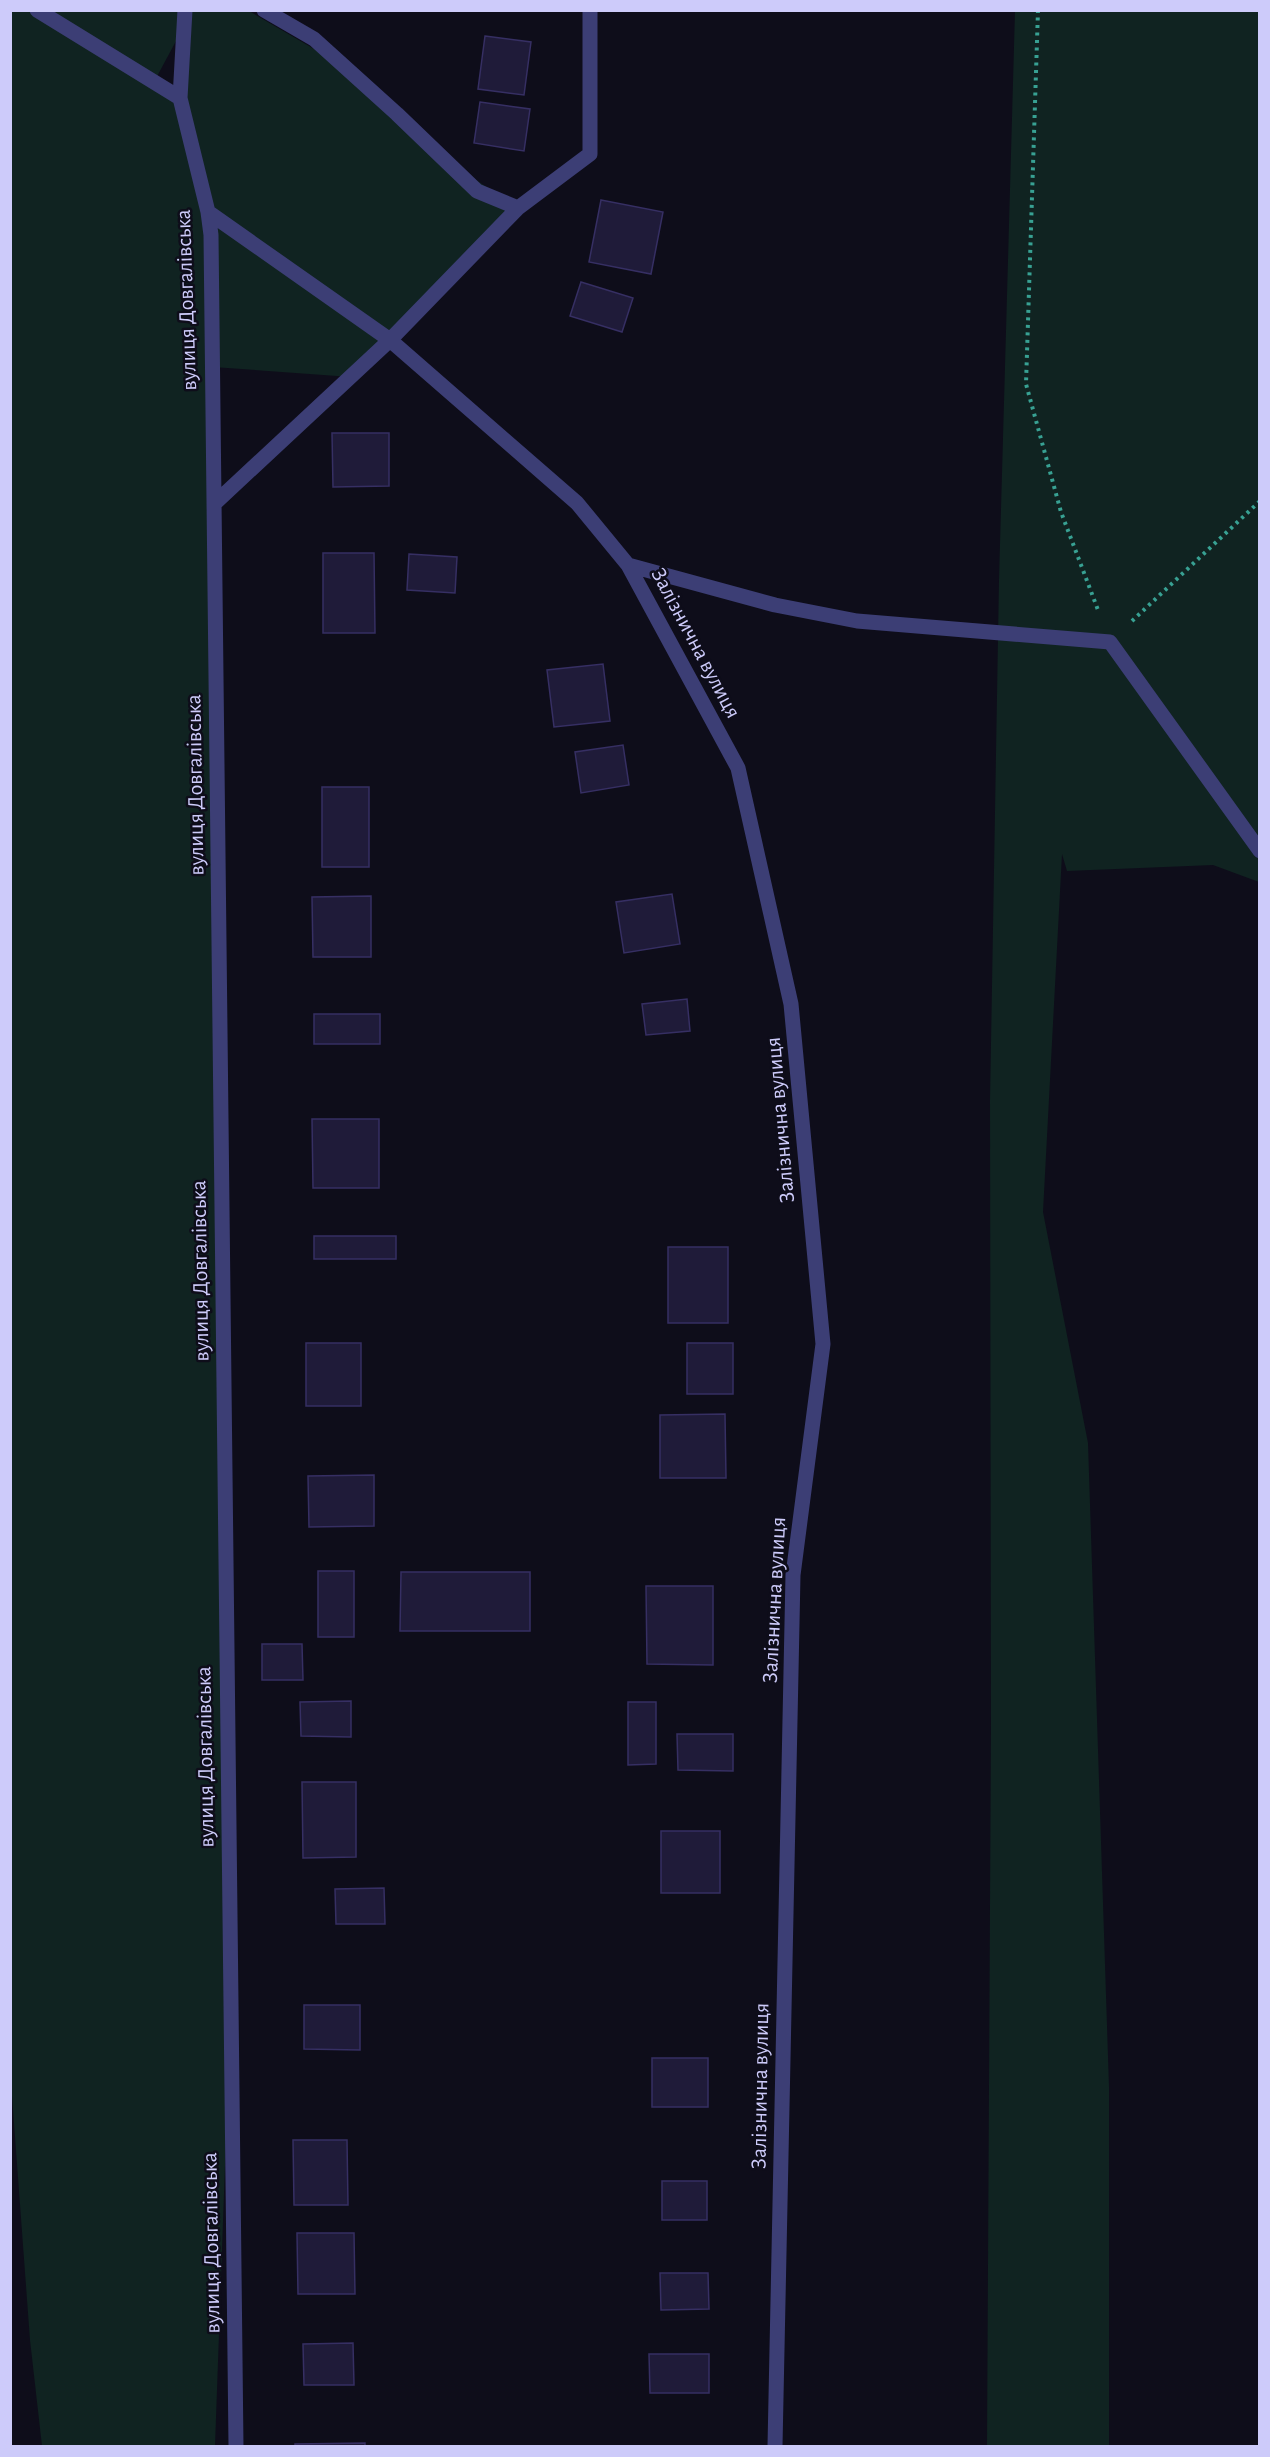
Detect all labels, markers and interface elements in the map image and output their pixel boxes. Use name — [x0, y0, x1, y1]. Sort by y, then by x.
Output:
street label: вулиця Довгалівська — [172, 209, 200, 391]
street label: Залізнична вулиця — [647, 564, 745, 722]
street label: вулиця Довгалівська — [182, 694, 208, 876]
street label: Залізнична вулиця — [762, 1036, 798, 1204]
street label: вулиця Довгалівська — [187, 1180, 213, 1362]
street label: Залізнична вулиця — [759, 1516, 789, 1684]
street label: вулиця Довгалівська — [192, 1666, 218, 1848]
street label: Залізнична вулиця — [748, 2003, 772, 2169]
street label: вулиця Довгалівська — [198, 2152, 224, 2334]

